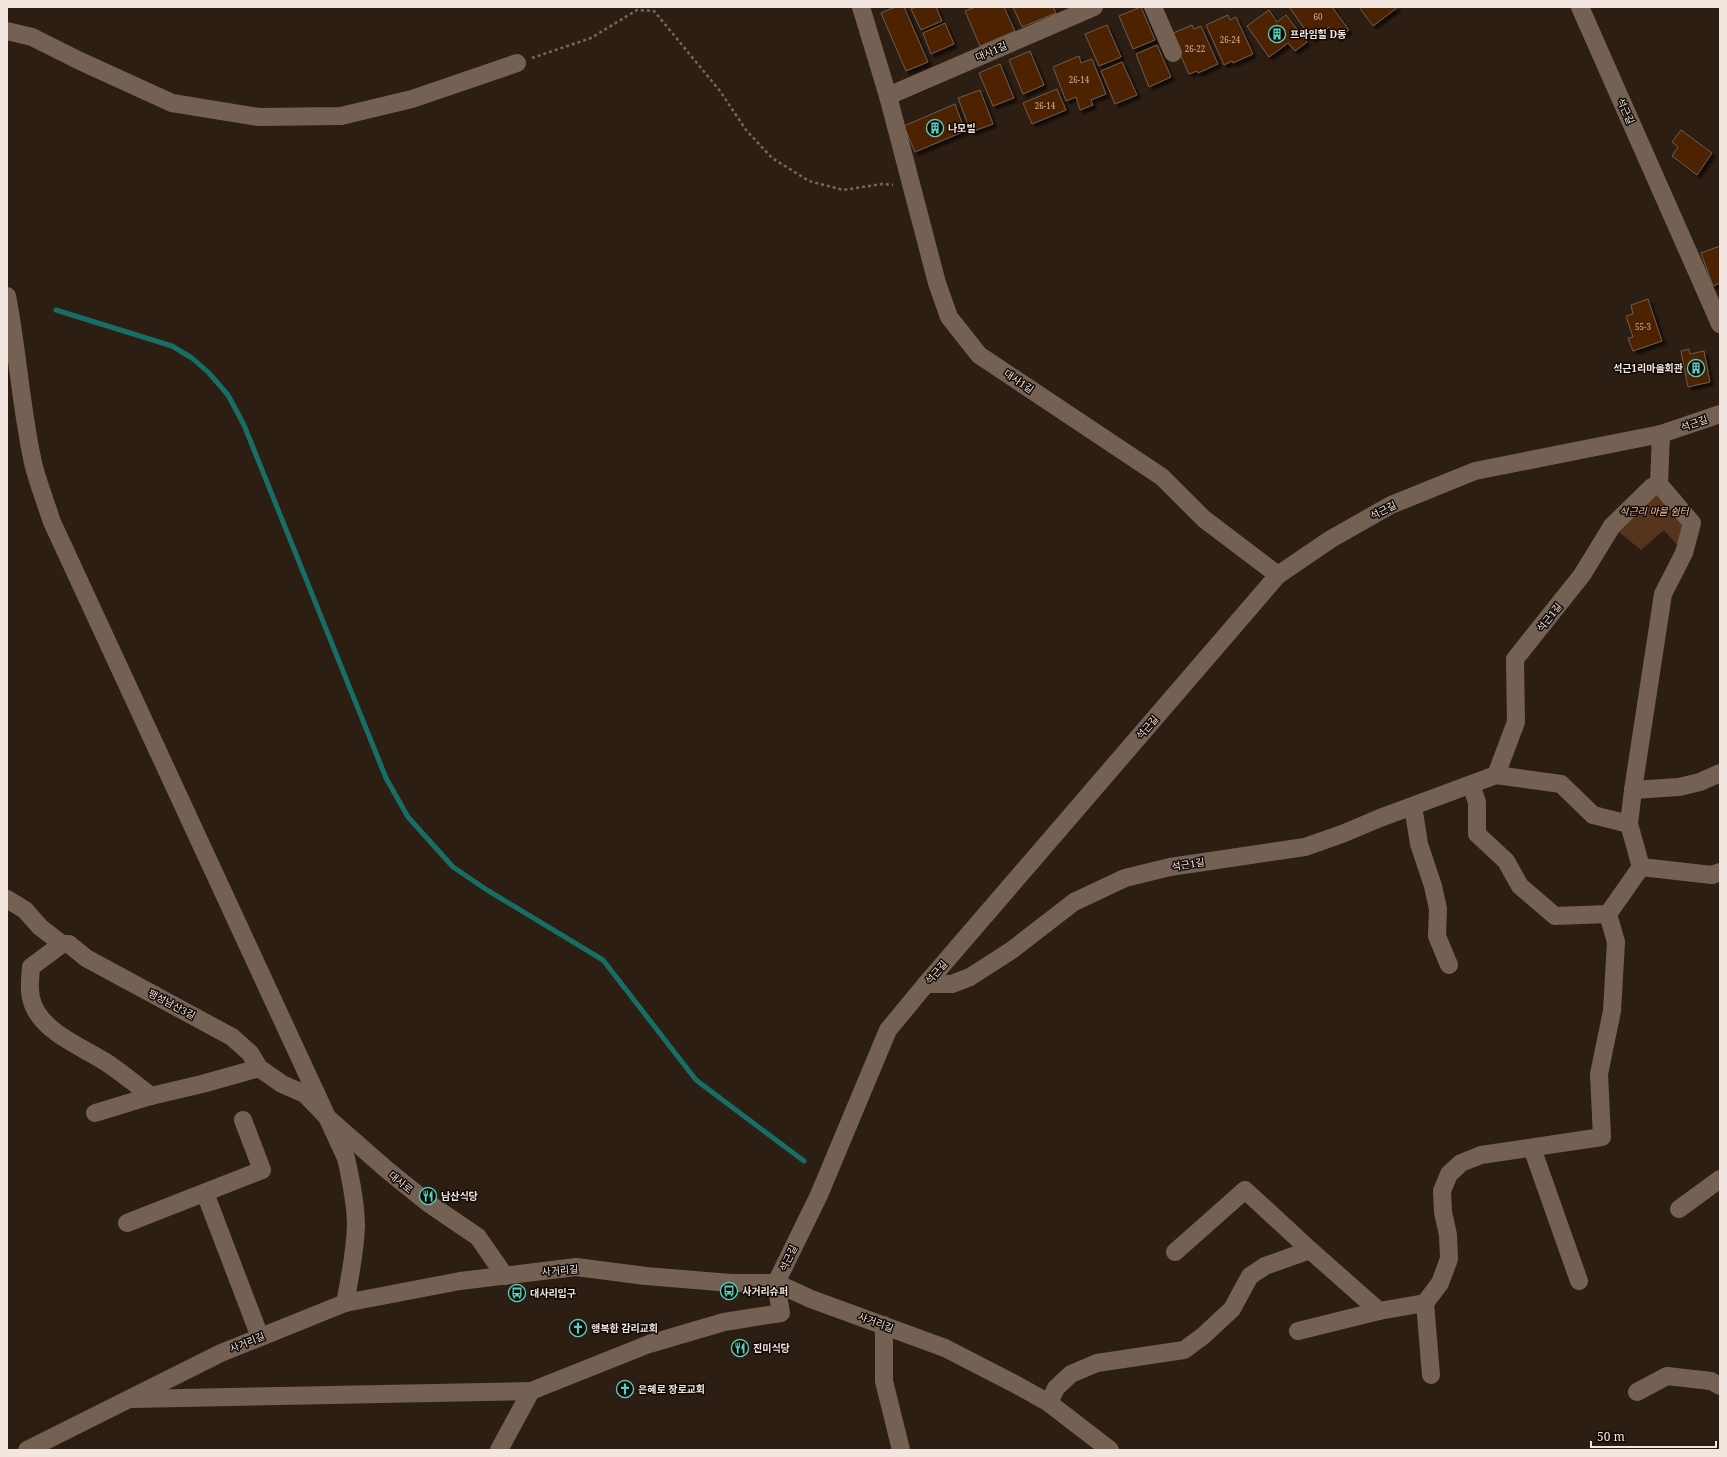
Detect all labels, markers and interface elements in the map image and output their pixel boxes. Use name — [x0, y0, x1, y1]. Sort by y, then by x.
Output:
house number: 60 — [1314, 11, 1323, 22]
building icon: 프라임힐 D동 — [1267, 24, 1287, 44]
place label: 프라임힐 D동 — [1290, 27, 1346, 41]
house number: 26-24 — [1220, 34, 1241, 45]
street label: 대사1길 — [973, 38, 1009, 64]
house number: 26-22 — [1185, 43, 1205, 54]
house number: 26-14 — [1069, 74, 1090, 85]
street label: 석근길 — [1614, 96, 1638, 126]
house number: 26-14 — [1035, 100, 1056, 111]
building icon: 나모빌 — [925, 118, 945, 138]
place label: 나모빌 — [948, 121, 976, 135]
house number: 55-3 — [1635, 321, 1651, 332]
building icon: 석근1리마을회관 — [1686, 358, 1706, 378]
place label: 석근1리마을회관 — [1613, 361, 1683, 375]
street label: 대사1길 — [1001, 366, 1037, 396]
street label: 석근길 — [1679, 412, 1709, 434]
street label: 석근길 — [1368, 497, 1398, 523]
park label: 석근리 마을 쉼터 — [1619, 504, 1691, 518]
street label: 석근1길 — [1533, 600, 1565, 634]
street label: 석근길 — [1133, 712, 1161, 742]
street label: 석근1길 — [1171, 854, 1205, 874]
street label: 석근길 — [922, 957, 950, 987]
street label: 팽성남산3길 — [146, 986, 198, 1022]
street label: 대사로 — [386, 1168, 416, 1196]
restaurant icon: 남산식당 — [418, 1186, 438, 1206]
place label: 남산식당 — [441, 1189, 478, 1203]
street label: 석근길 — [776, 1243, 800, 1273]
street label: 사거리길 — [541, 1261, 579, 1279]
bus stop icon: 사거리슈퍼 — [719, 1281, 739, 1301]
bus stop icon: 대사리입구 — [507, 1283, 527, 1303]
place label: 사거리슈퍼 — [742, 1284, 788, 1298]
place label: 대사리입구 — [530, 1286, 576, 1300]
street label: 사거리길 — [856, 1309, 896, 1335]
church icon: 행복한 감리교회 — [568, 1318, 588, 1338]
place label: 행복한 감리교회 — [591, 1321, 658, 1335]
street label: 사거리길 — [227, 1329, 267, 1355]
restaurant icon: 진미식당 — [730, 1338, 750, 1358]
place label: 진미식당 — [753, 1341, 790, 1355]
church icon: 은혜로 장로교회 — [615, 1379, 635, 1399]
place label: 은혜로 장로교회 — [638, 1382, 705, 1396]
scale bar — [1591, 1423, 1716, 1449]
text: 50 m — [1597, 1428, 1625, 1445]

